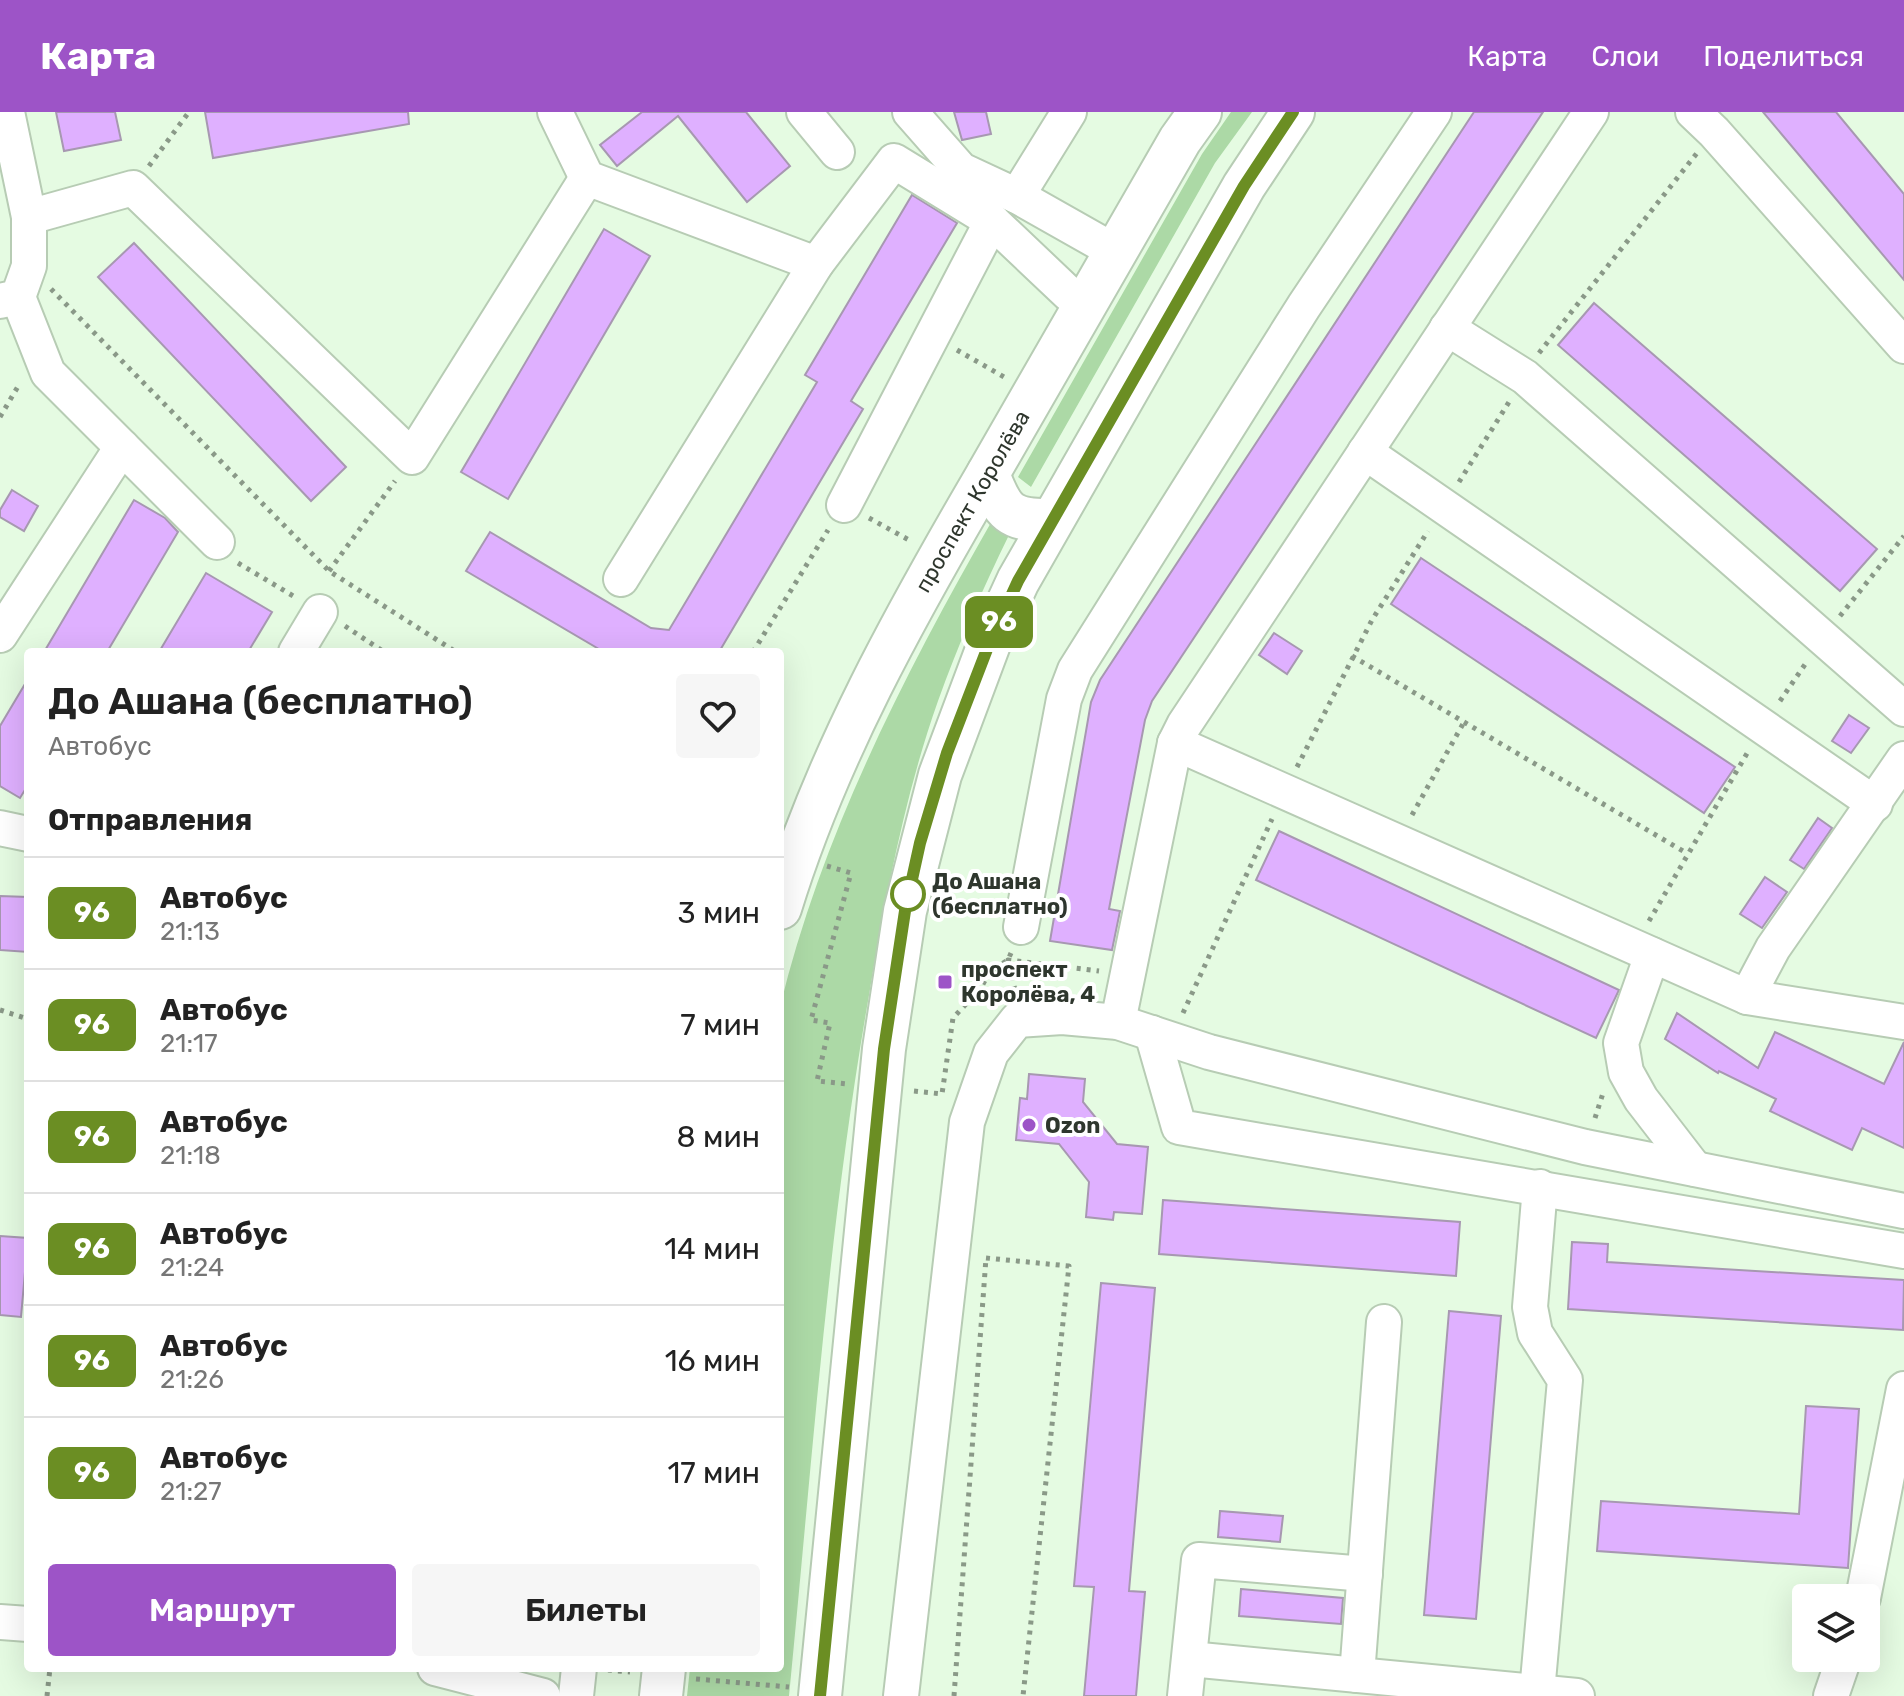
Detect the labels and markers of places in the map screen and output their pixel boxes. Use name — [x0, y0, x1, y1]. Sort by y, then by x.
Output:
place label: До Ашана (бесплатно) — [932, 868, 1068, 920]
marker: До Ашана (бесплатно) — [891, 877, 925, 911]
place label: проспект Королёва, 4 — [961, 956, 1095, 1008]
marker: проспект Королёва, 4 — [936, 973, 954, 991]
place label: Ozon — [1045, 1112, 1100, 1139]
marker: Ozon — [1020, 1116, 1038, 1134]

